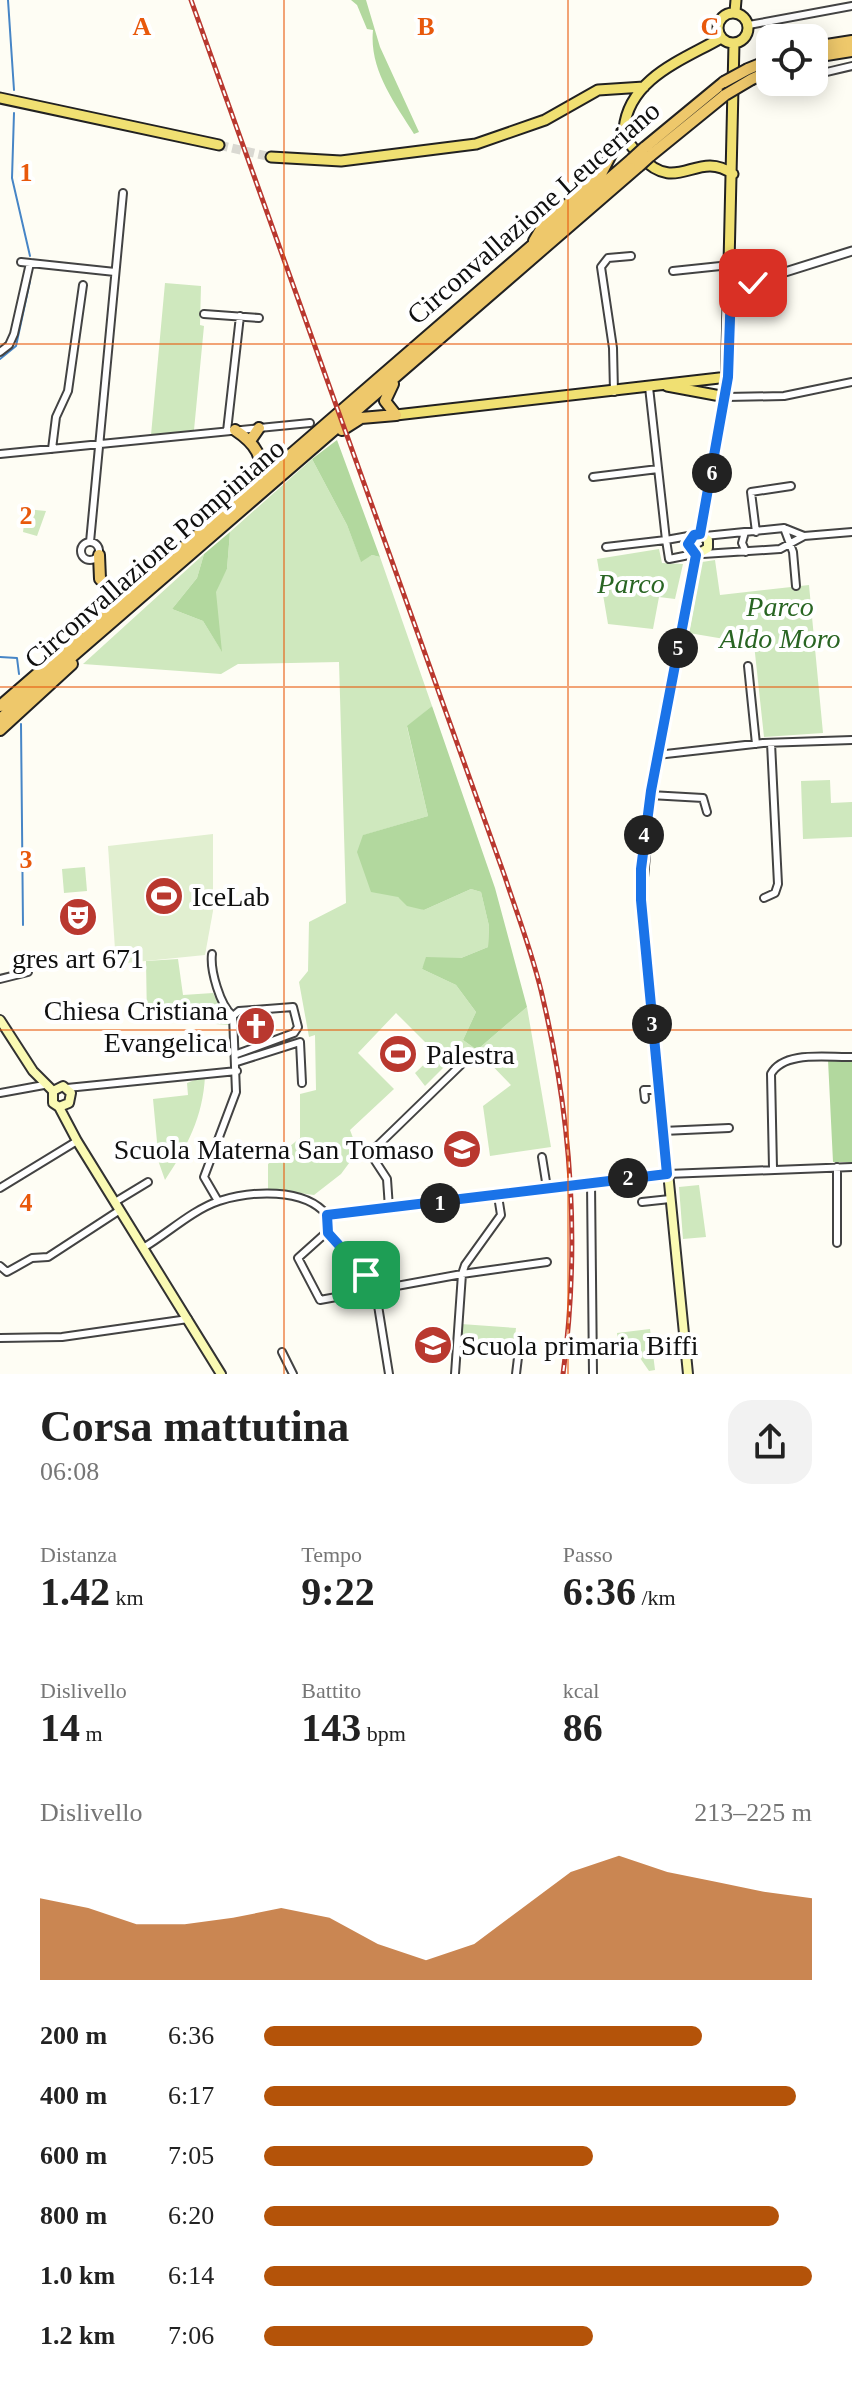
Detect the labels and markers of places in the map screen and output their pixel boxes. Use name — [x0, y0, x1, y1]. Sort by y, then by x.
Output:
pin — [719, 249, 787, 317]
pin: 6 — [692, 453, 732, 493]
pin: 5 — [658, 628, 698, 668]
pin: 4 — [624, 815, 664, 855]
sports icon: IceLab — [143, 875, 185, 917]
place label: IceLab — [192, 881, 270, 912]
theatre icon: gres art 671 — [57, 896, 99, 938]
place label: gres art 671 — [12, 943, 144, 974]
place label: Chiesa Cristiana Evangelica — [44, 995, 229, 1058]
pin: 3 — [632, 1004, 672, 1044]
church icon: Chiesa Cristiana Evangelica — [235, 1005, 277, 1047]
sports icon: Palestra — [377, 1033, 419, 1075]
place label: Palestra — [426, 1039, 515, 1070]
school or university icon: Scuola Materna San Tomaso — [441, 1128, 483, 1170]
place label: Scuola Materna San Tomaso — [114, 1134, 434, 1165]
pin: 2 — [608, 1158, 648, 1198]
pin: 1 — [420, 1183, 460, 1223]
pin — [332, 1241, 400, 1309]
school or university icon: Scuola primaria Biffi — [412, 1324, 454, 1366]
place label: Scuola primaria Biffi — [461, 1330, 699, 1361]

